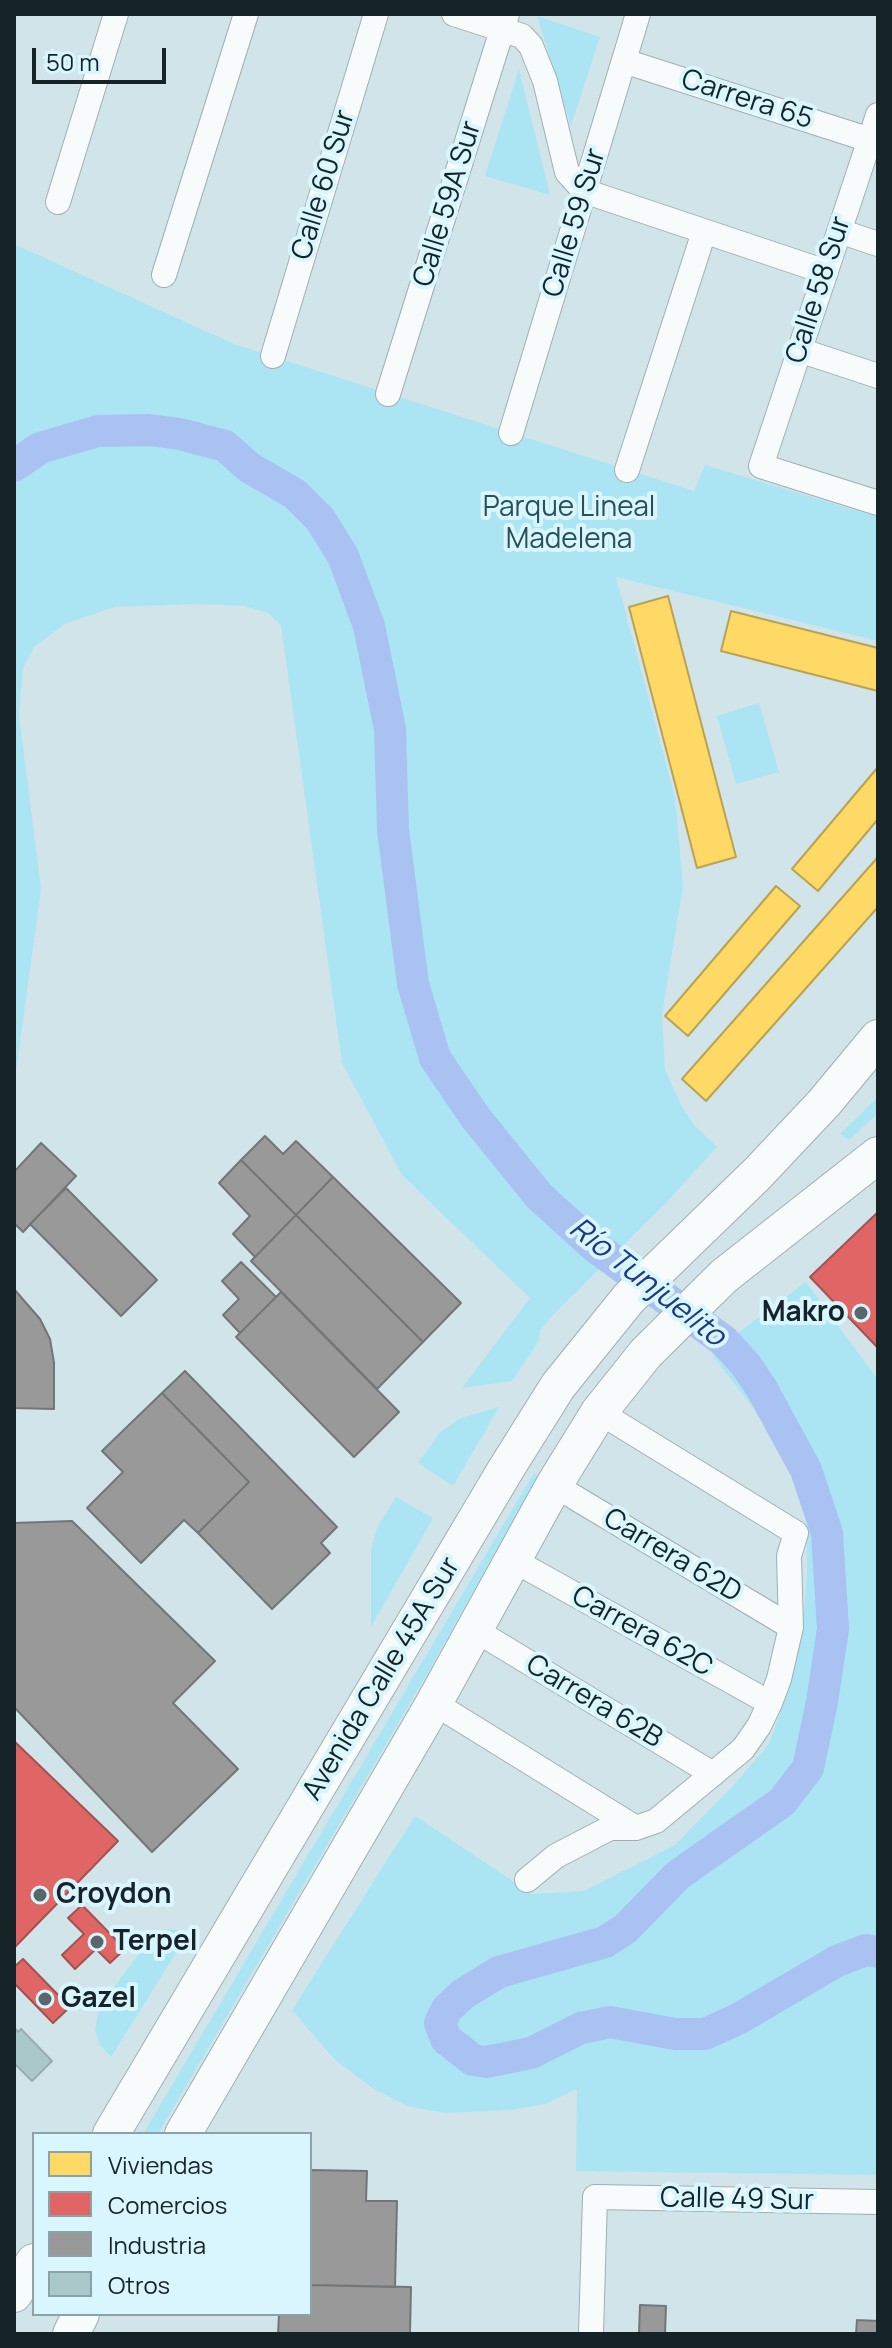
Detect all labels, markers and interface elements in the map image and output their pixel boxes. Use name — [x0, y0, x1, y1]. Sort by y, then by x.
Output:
scale bar — [36, 32, 170, 82]
text: 50 m — [46, 45, 100, 78]
street label: Carrera 65 — [677, 63, 817, 137]
street label: Calle 60 Sur — [285, 106, 363, 264]
street label: Calle 59A Sur — [407, 117, 489, 291]
street label: Calle 59 Sur — [536, 145, 614, 301]
street label: Calle 58 Sur — [779, 212, 859, 368]
park label: Parque Lineal Madelena — [483, 491, 655, 557]
water label: Río Tunjuelito — [562, 1211, 732, 1355]
place label: Makro — [762, 1296, 845, 1330]
marker: Makro — [852, 1304, 870, 1322]
street label: Carrera 62D — [597, 1502, 747, 1610]
street label: Avenida Calle 45A Sur — [296, 1551, 468, 1807]
street label: Carrera 62C — [566, 1580, 718, 1684]
street label: Carrera 62B — [520, 1648, 668, 1756]
place label: Croydon — [56, 1878, 172, 1912]
marker: Croydon — [31, 1886, 49, 1904]
place label: Terpel — [113, 1925, 198, 1959]
marker: Terpel — [88, 1933, 106, 1951]
place label: Gazel — [61, 1982, 136, 2016]
marker: Gazel — [36, 1990, 54, 2008]
legend — [32, 2132, 312, 2316]
text: Viviendas — [108, 2148, 213, 2181]
street label: Calle 49 Sur — [660, 2182, 814, 2218]
text: Comercios — [108, 2188, 227, 2221]
text: Industria — [108, 2228, 206, 2261]
text: Otros — [108, 2268, 170, 2301]

